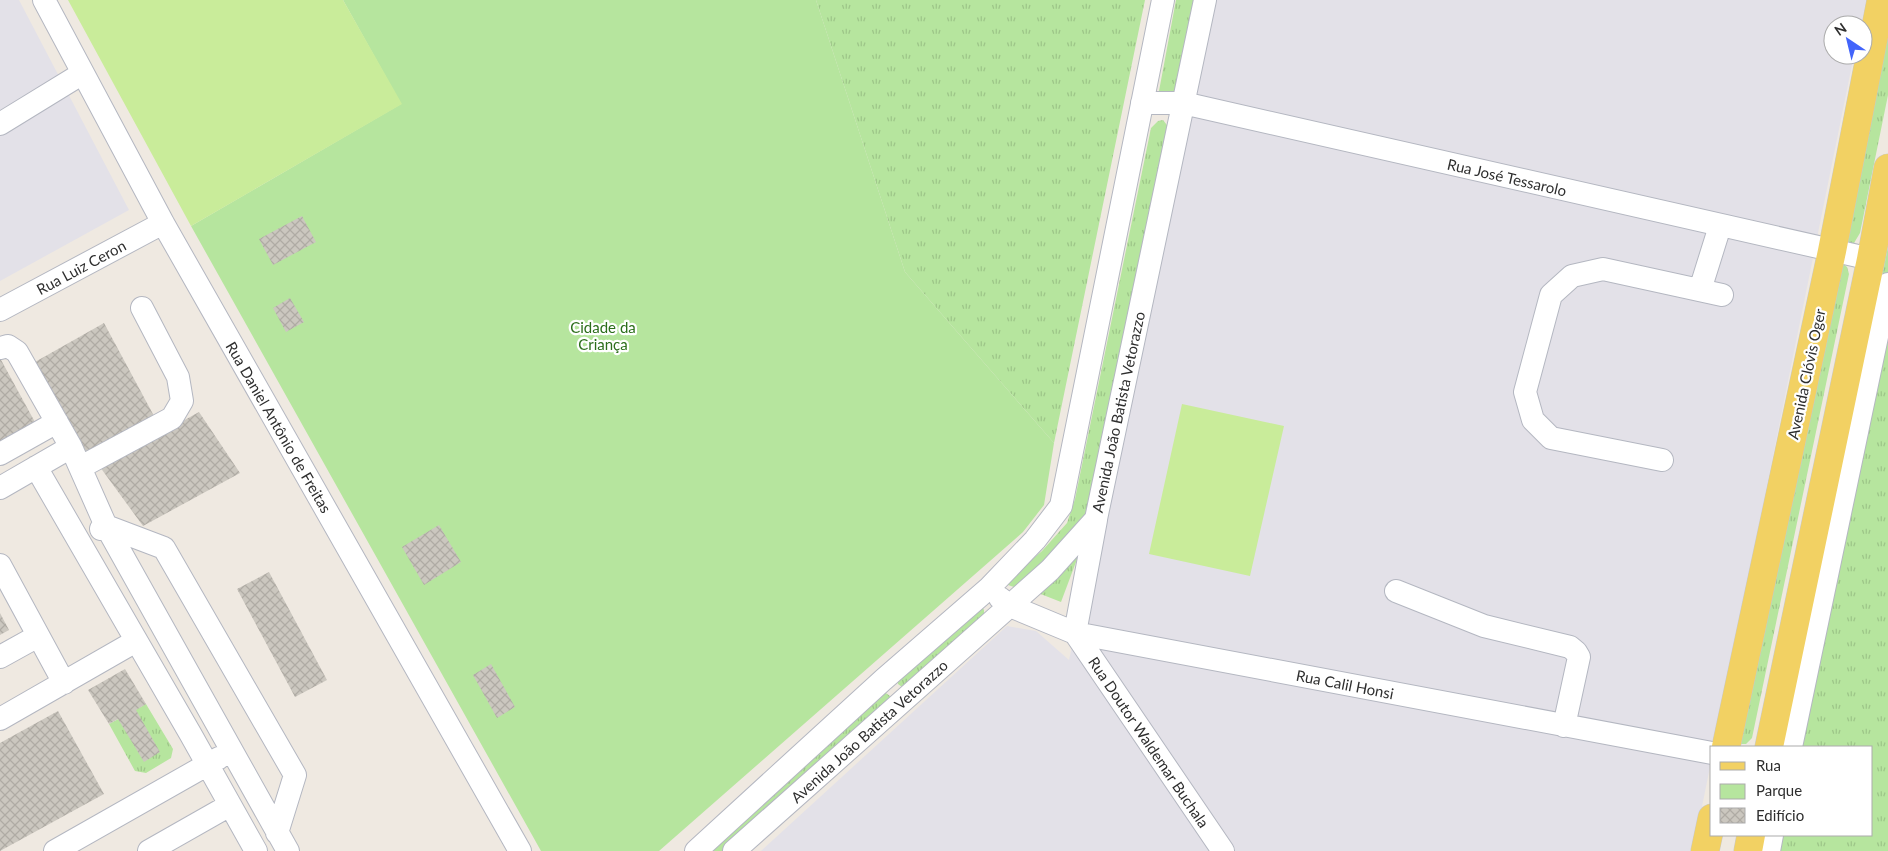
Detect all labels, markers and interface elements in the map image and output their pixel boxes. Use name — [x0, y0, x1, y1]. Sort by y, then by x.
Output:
north arrow — [1823, 15, 1873, 65]
text: N — [1831, 19, 1850, 39]
street label: Rua José Tessarolo — [1446, 155, 1568, 199]
street label: Rua Luiz Ceron — [33, 236, 129, 298]
street label: Avenida Clóvis Oger — [1783, 307, 1829, 441]
street label: Avenida João Batista Vetorazzo — [1088, 310, 1148, 514]
park label: Cidade da Criança — [570, 318, 636, 353]
street label: Rua Daniel Antônio de Freitas — [223, 338, 335, 516]
street label: Rua Doutor Waldemar Buchala — [1085, 653, 1213, 831]
street label: Avenida João Batista Vetorazzo — [787, 656, 951, 806]
street label: Rua Calil Honsi — [1295, 666, 1395, 702]
legend — [1710, 746, 1873, 836]
text: Rua — [1756, 756, 1781, 774]
text: Parque — [1756, 781, 1802, 799]
text: Edifício — [1756, 806, 1804, 824]

